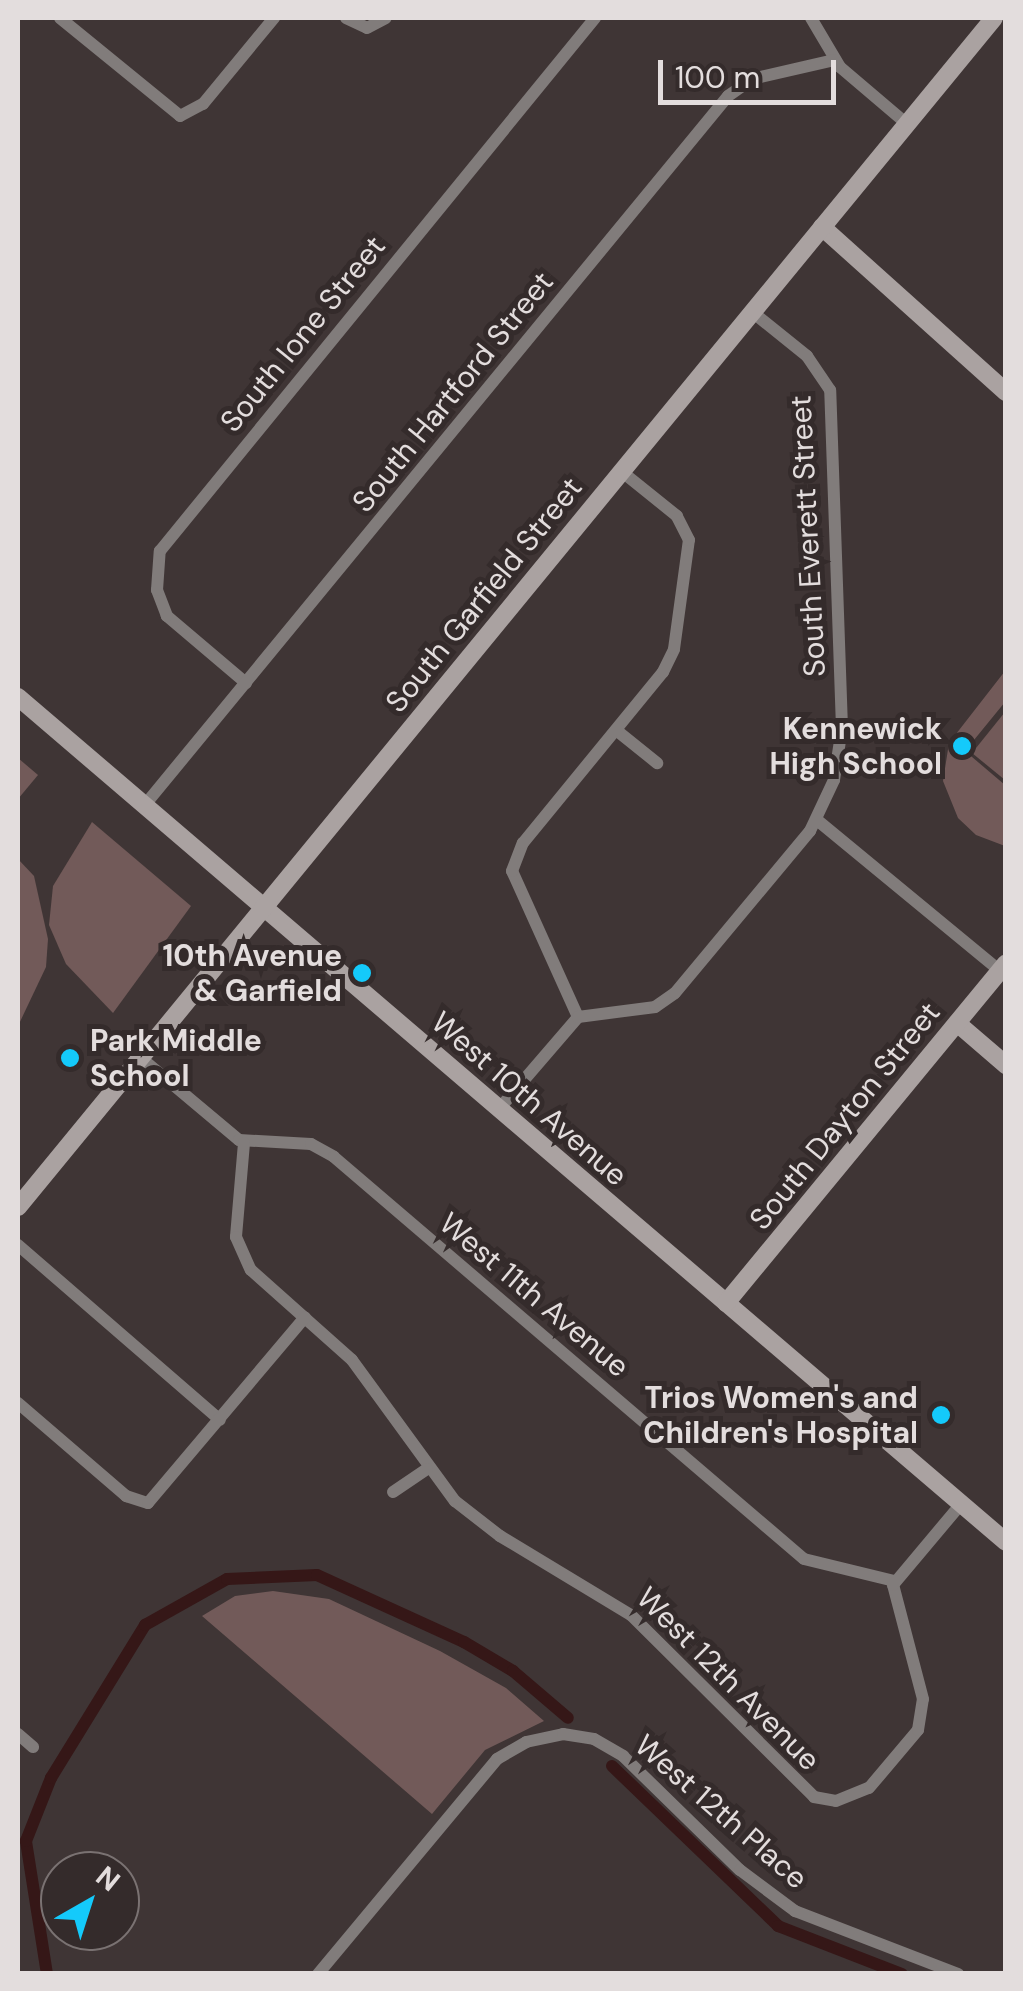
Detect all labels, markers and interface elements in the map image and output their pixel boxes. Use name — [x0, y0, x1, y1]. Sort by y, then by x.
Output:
scale bar — [663, 40, 840, 102]
text: 100 m — [675, 58, 760, 97]
street label: South Ione Street — [213, 229, 393, 439]
street label: South Hartford Street — [345, 265, 561, 519]
street label: South Everett Street — [783, 394, 833, 678]
street label: South Garfield Street — [378, 470, 590, 720]
place label: Kennewick High School — [769, 711, 942, 782]
marker: Kennewick High School — [951, 735, 973, 757]
place label: 10th Avenue & Garfield — [162, 938, 342, 1008]
marker: 10th Avenue & Garfield — [351, 962, 373, 984]
street label: South Dayton Street — [742, 995, 948, 1237]
street label: West 10th Avenue — [424, 1004, 634, 1194]
place label: Park Middle School — [90, 1023, 262, 1094]
marker: Park Middle School — [59, 1047, 81, 1069]
street label: West 11th Avenue — [432, 1205, 636, 1385]
place label: Trios Women's and Children's Hospital — [643, 1380, 918, 1450]
marker: Trios Women's and Children's Hospital — [928, 1402, 954, 1428]
street label: West 12th Avenue — [629, 1580, 827, 1778]
street label: West 12th Place — [627, 1727, 815, 1897]
north arrow — [40, 1851, 140, 1951]
text: N — [88, 1858, 128, 1900]

